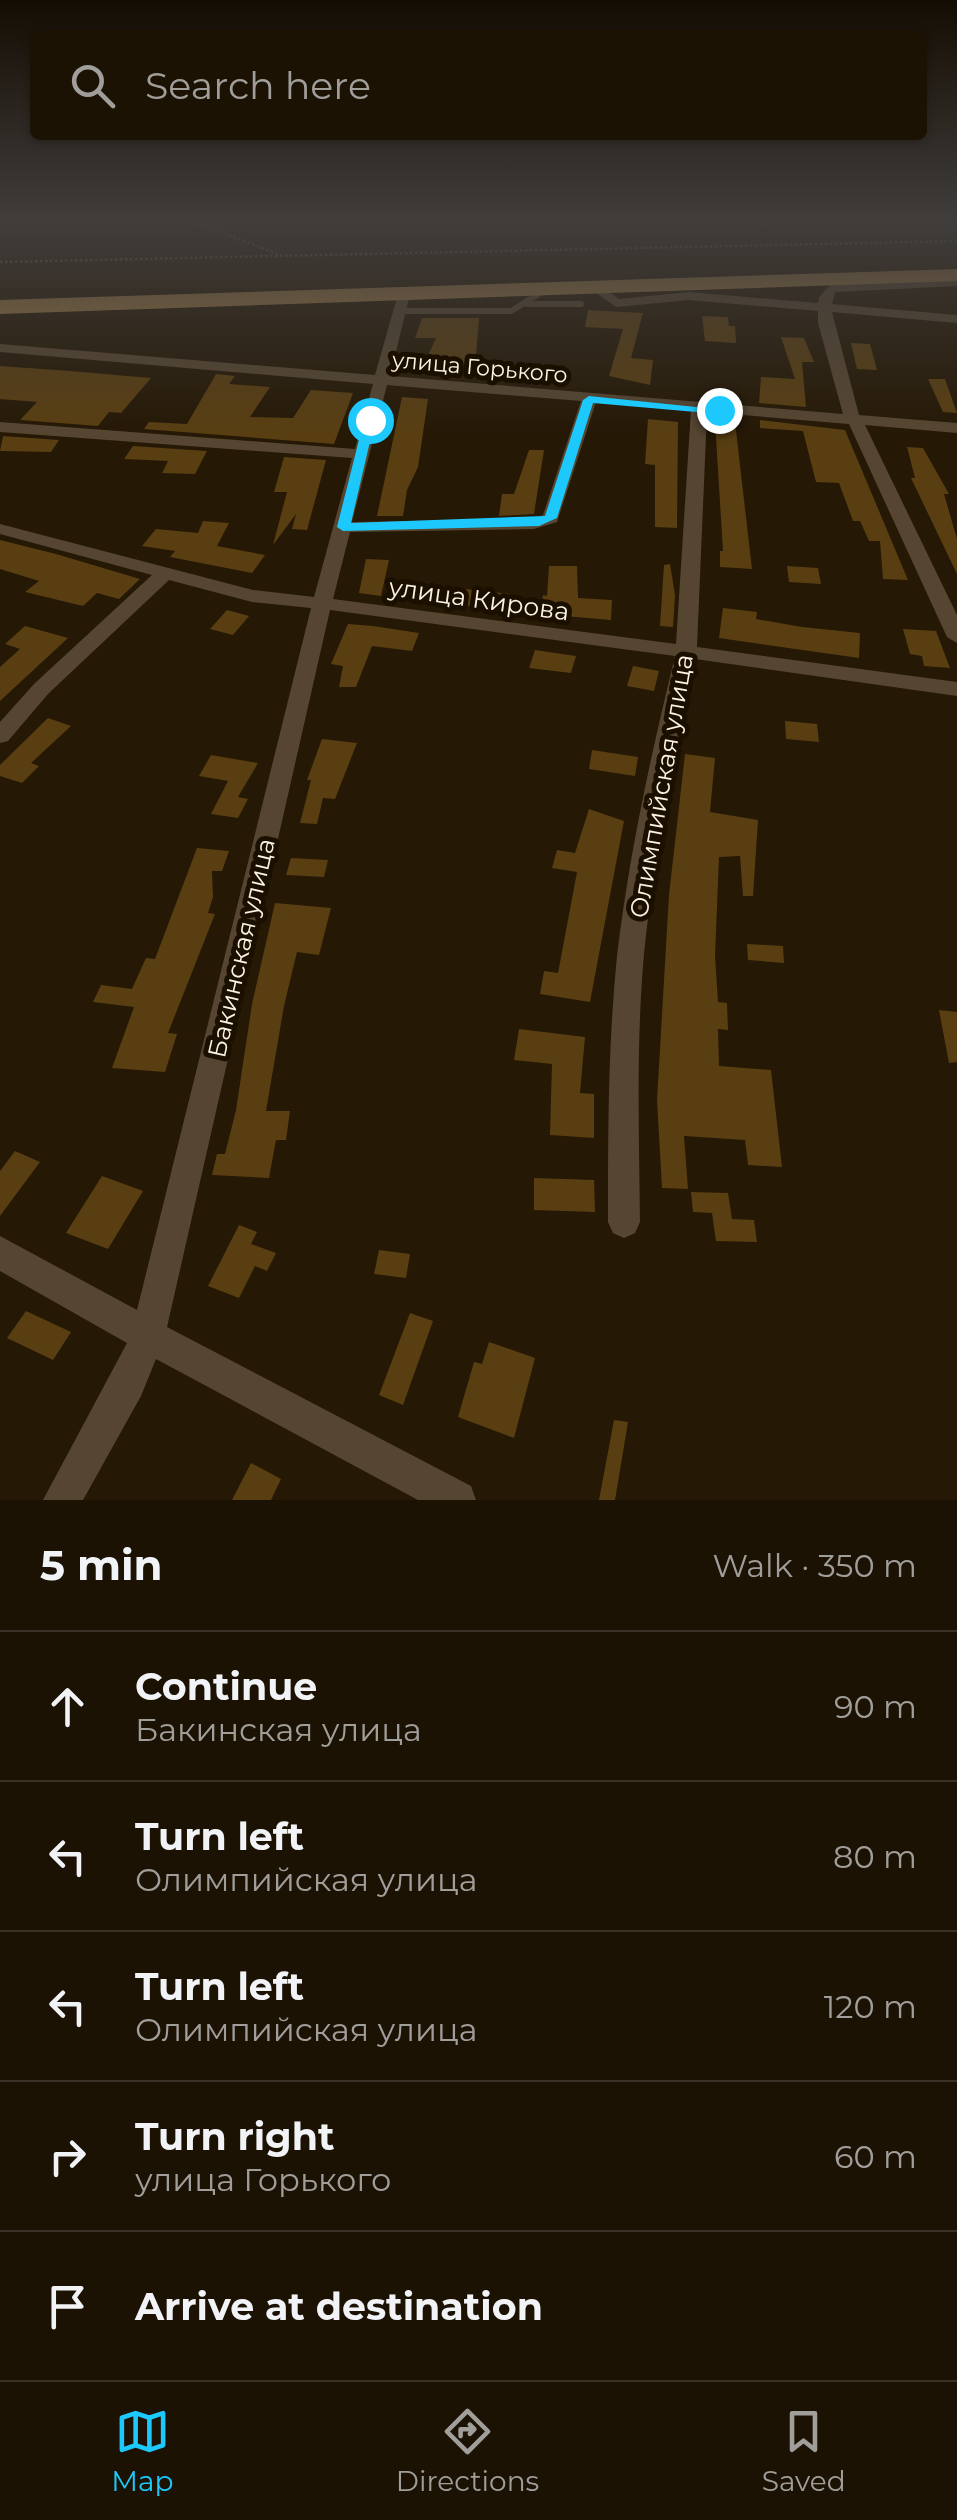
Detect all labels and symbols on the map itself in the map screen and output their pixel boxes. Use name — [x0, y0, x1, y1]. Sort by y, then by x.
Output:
street label: улица Горького — [390, 346, 569, 389]
route end — [697, 388, 743, 434]
route start — [348, 398, 394, 444]
street label: улица Кирова — [386, 571, 571, 627]
street label: Олимпийская улица — [623, 652, 699, 920]
street label: Бакинская улица — [201, 835, 281, 1061]

